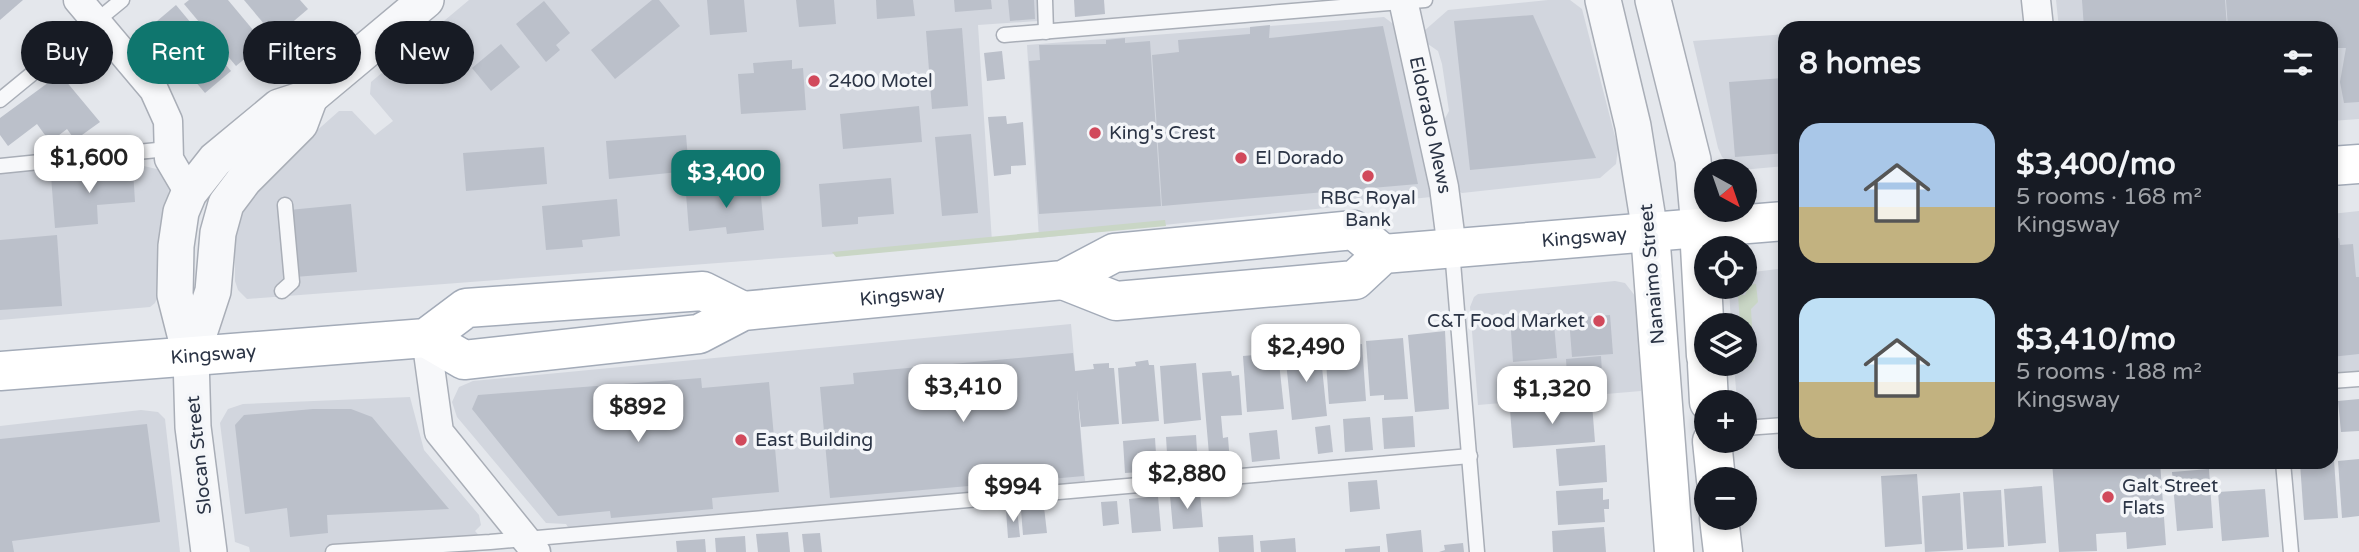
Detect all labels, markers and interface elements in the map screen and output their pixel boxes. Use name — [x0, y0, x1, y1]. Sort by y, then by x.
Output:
chip: Buy — [21, 21, 113, 84]
chip: Rent — [127, 21, 229, 84]
chip: Filters — [243, 21, 361, 84]
chip: New — [375, 21, 474, 84]
icon: filters — [2279, 44, 2317, 82]
text: 8 homes — [1799, 45, 1921, 82]
street label: Eldorado Mews — [1405, 54, 1456, 195]
place label: 2400 Motel — [828, 70, 933, 92]
marker: 2400 Motel — [806, 73, 822, 89]
place label: King's Crest — [1109, 122, 1215, 144]
marker: King's Crest — [1087, 125, 1103, 141]
pin: $1,600 — [32, 136, 146, 195]
text: $1,600 — [50, 144, 128, 172]
text: $3,400/mo — [2016, 146, 2176, 183]
place label: El Dorado — [1255, 147, 1344, 169]
pin: $3,400 — [669, 150, 783, 210]
marker: El Dorado — [1233, 150, 1249, 166]
icon: home — [1855, 151, 1939, 235]
text: $3,400 — [687, 159, 765, 187]
north arrow — [1694, 159, 1757, 222]
map controls — [1694, 159, 1757, 530]
marker: RBC Royal Bank — [1360, 168, 1376, 184]
text: 5 rooms · 168 m² — [2016, 183, 2202, 211]
place label: RBC Royal Bank — [1320, 187, 1416, 231]
street label: Nanaimo Street — [1635, 203, 1669, 345]
text: Kingsway — [2016, 211, 2120, 239]
street label: Kingsway — [1541, 223, 1628, 252]
button: locate — [1694, 236, 1757, 299]
street label: Kingsway — [859, 280, 946, 311]
place label: C&T Food Market — [1427, 310, 1585, 332]
marker: C&T Food Market — [1591, 313, 1607, 329]
button: layers — [1694, 313, 1757, 376]
text: $3,410/mo — [2016, 321, 2176, 358]
pin: $2,490 — [1249, 324, 1363, 384]
icon: home — [1855, 326, 1939, 410]
text: $2,490 — [1267, 333, 1345, 361]
street label: Kingsway — [170, 340, 257, 369]
text: 5 rooms · 188 m² — [2016, 358, 2202, 386]
pin: $3,410 — [906, 364, 1020, 424]
pin: $1,320 — [1495, 366, 1609, 426]
text: $3,410 — [924, 373, 1002, 401]
text: $1,320 — [1513, 375, 1591, 403]
pin: $892 — [597, 384, 679, 444]
text: Kingsway — [2016, 386, 2120, 414]
button: + — [1694, 390, 1757, 453]
text: $892 — [609, 393, 667, 421]
street label: Slocan Street — [182, 394, 216, 516]
place label: East Building — [755, 429, 873, 451]
marker: East Building — [733, 432, 749, 448]
pin: $2,880 — [1130, 452, 1244, 511]
text: $2,880 — [1148, 460, 1226, 488]
pin: $994 — [972, 464, 1054, 524]
button: − — [1694, 467, 1757, 530]
text: $994 — [984, 473, 1042, 501]
place label: Galt Street Flats — [2122, 475, 2218, 519]
marker: Galt Street Flats — [2100, 489, 2116, 505]

